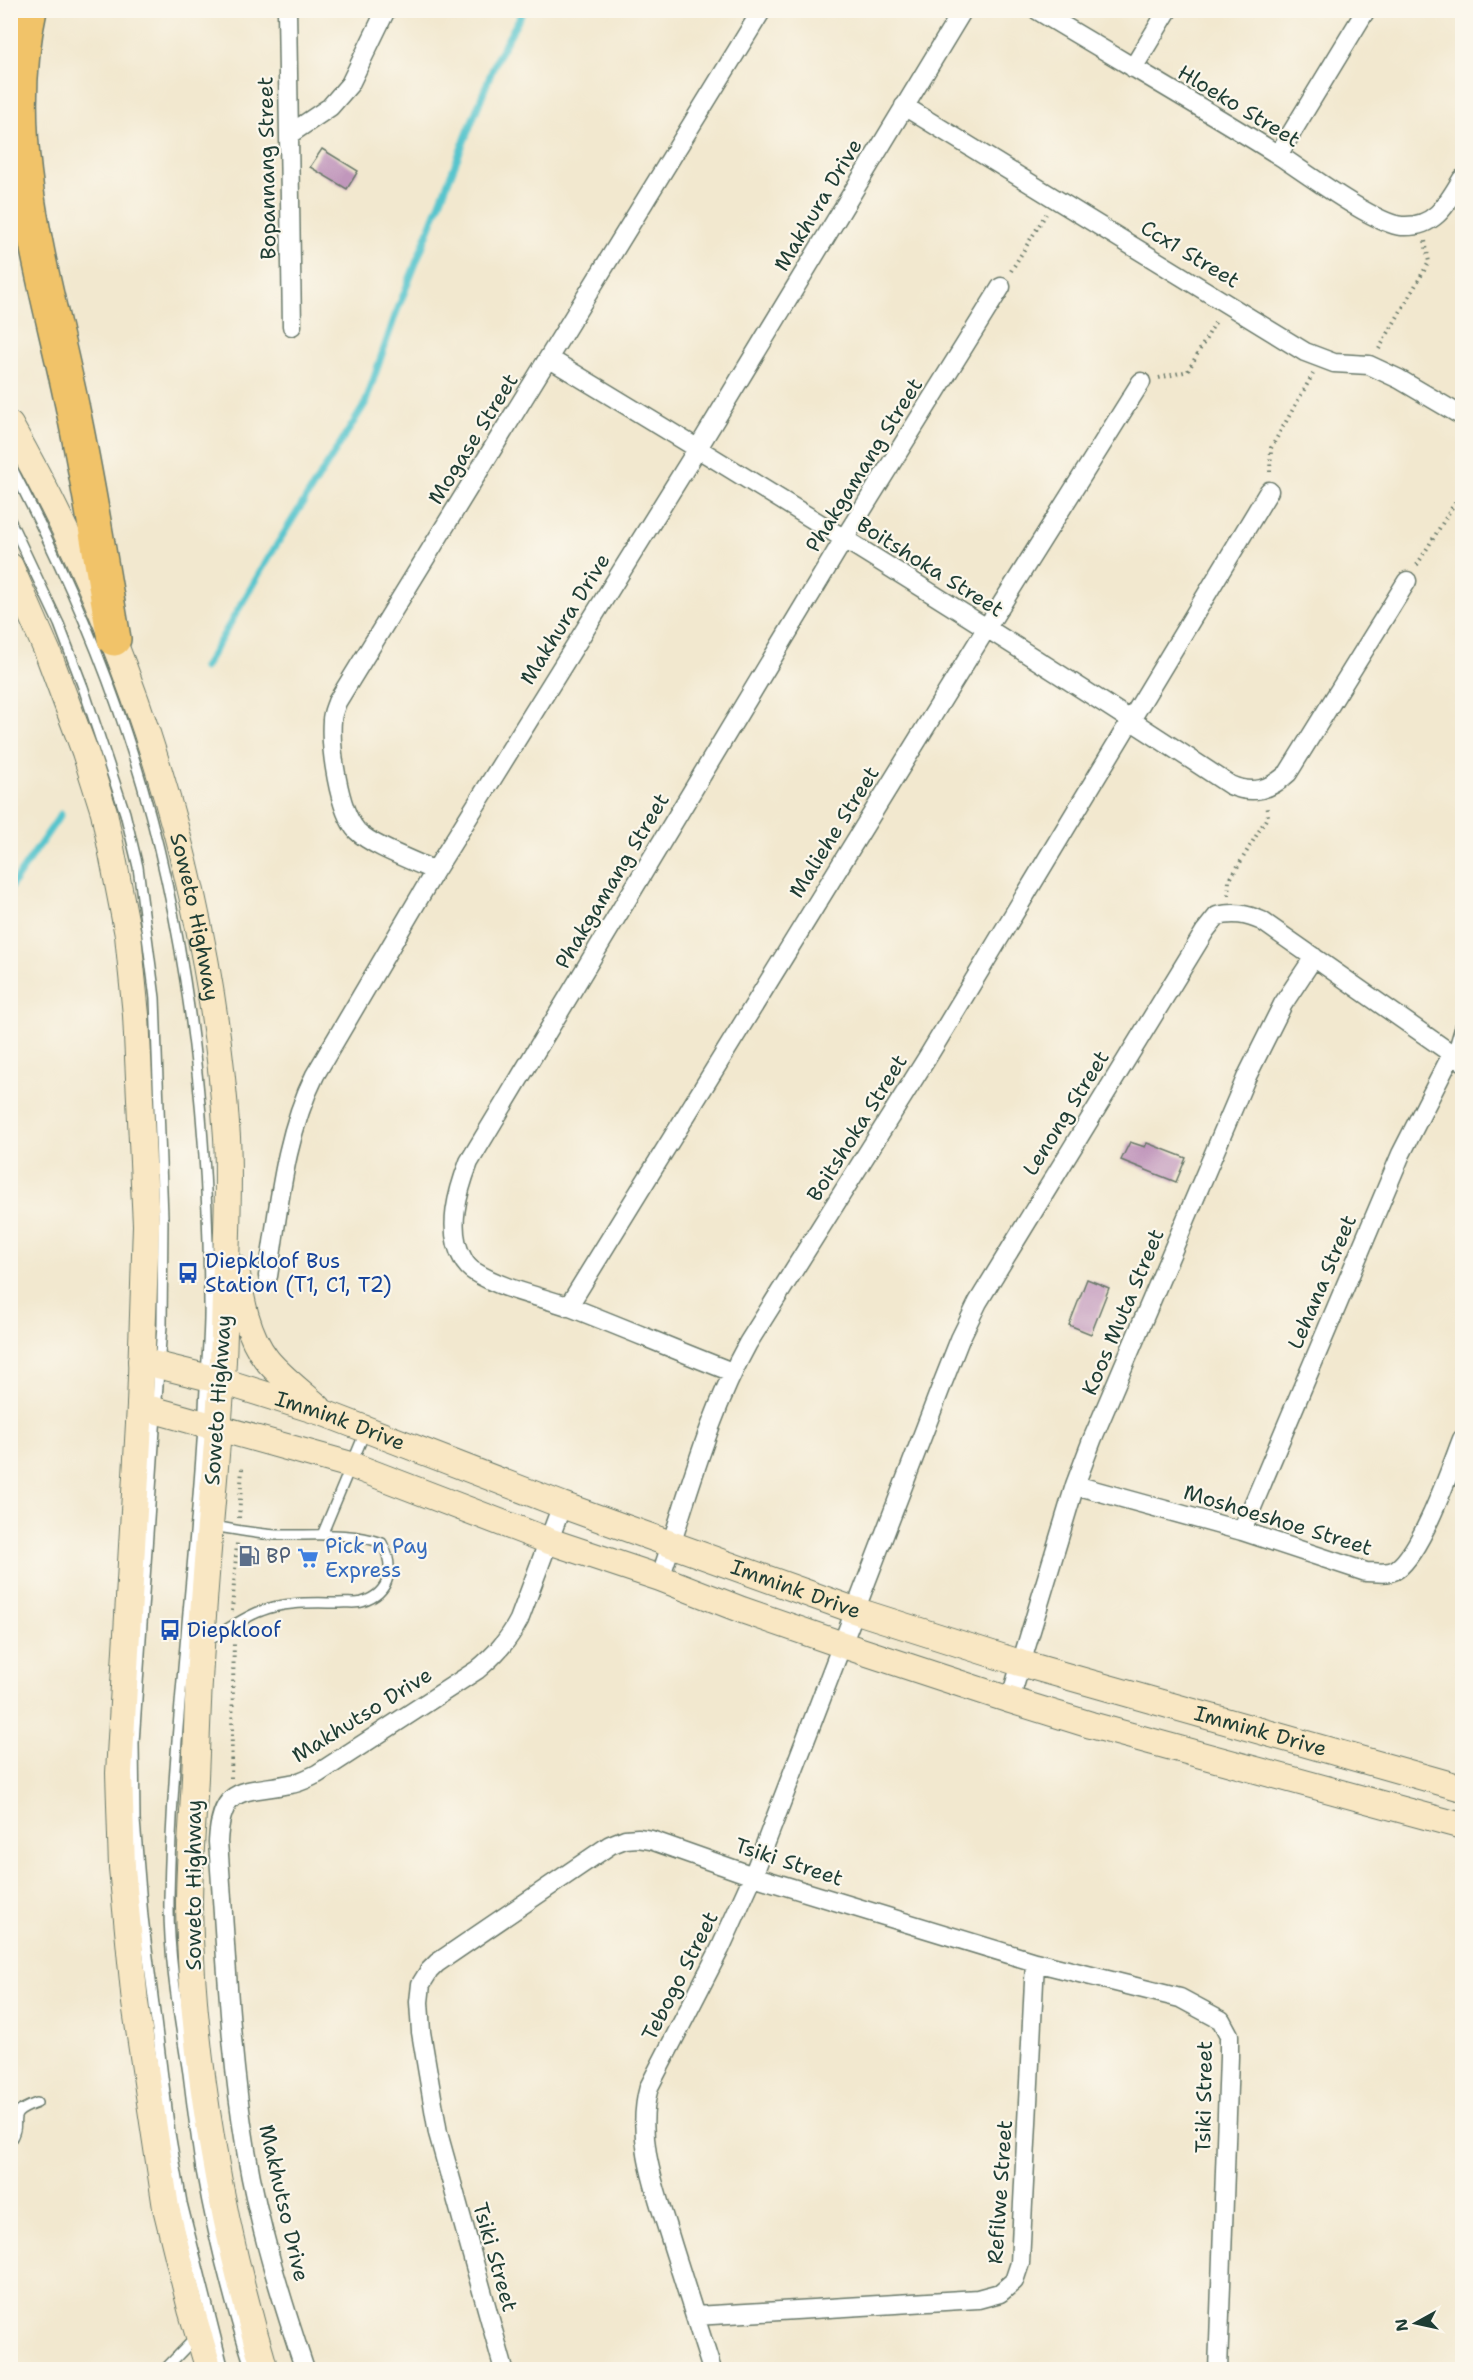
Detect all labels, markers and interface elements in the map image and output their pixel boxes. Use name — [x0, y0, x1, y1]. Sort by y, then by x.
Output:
street label: Hloeko Street — [1173, 58, 1305, 154]
street label: Bopannang Street — [251, 76, 283, 260]
street label: Makhura Drive — [767, 134, 869, 276]
street label: Ccx1 Street — [1135, 213, 1245, 295]
street label: Mogase Street — [422, 368, 524, 510]
street label: Phakgamang Street — [799, 373, 929, 557]
street label: Boitshoka Street — [851, 511, 1009, 623]
street label: Makhura Drive — [513, 548, 617, 690]
street label: Maliehe Street — [782, 761, 886, 903]
street label: Phakgamang Street — [548, 788, 676, 974]
street label: Soweto Highway — [163, 830, 226, 1003]
street label: Lenong Street — [1016, 1045, 1116, 1181]
street label: Boitshoka Street — [801, 1049, 913, 1207]
street label: Lehana Street — [1281, 1211, 1363, 1353]
street label: Koos Muta Street — [1075, 1225, 1171, 1399]
place label: Diepkloof Bus Station (T1, C1, T2) — [205, 1247, 391, 1299]
bus stop icon: Diepkloof Bus Station (T1, C1, T2) — [176, 1261, 200, 1285]
street label: Soweto Highway — [198, 1314, 238, 1486]
street label: Immink Drive — [272, 1385, 409, 1457]
street label: Moshoeshoe Street — [1180, 1478, 1376, 1562]
place label: Pick n Pay Express — [325, 1532, 428, 1584]
place label: BP — [266, 1542, 291, 1570]
fuel station icon: BP — [237, 1544, 261, 1568]
supermarket icon: Pick n Pay Express — [296, 1546, 320, 1570]
street label: Immink Drive — [727, 1553, 864, 1625]
place label: Diepkloof — [187, 1616, 281, 1644]
bus stop icon: Diepkloof — [158, 1618, 182, 1642]
street label: Makhutso Drive — [287, 1661, 437, 1769]
street label: Immink Drive — [1191, 1699, 1330, 1763]
street label: Soweto Highway — [180, 1800, 208, 1970]
street label: Tsiki Street — [731, 1831, 847, 1893]
street label: Tebogo Street — [635, 1907, 725, 2045]
street label: Tsiki Street — [1189, 2041, 1219, 2153]
street label: Refilwe Street — [981, 2119, 1019, 2265]
street label: Makhutso Drive — [252, 2122, 316, 2284]
street label: Tsiki Street — [466, 2199, 524, 2315]
north arrow — [1386, 2293, 1446, 2353]
text: N — [1390, 2317, 1413, 2333]

